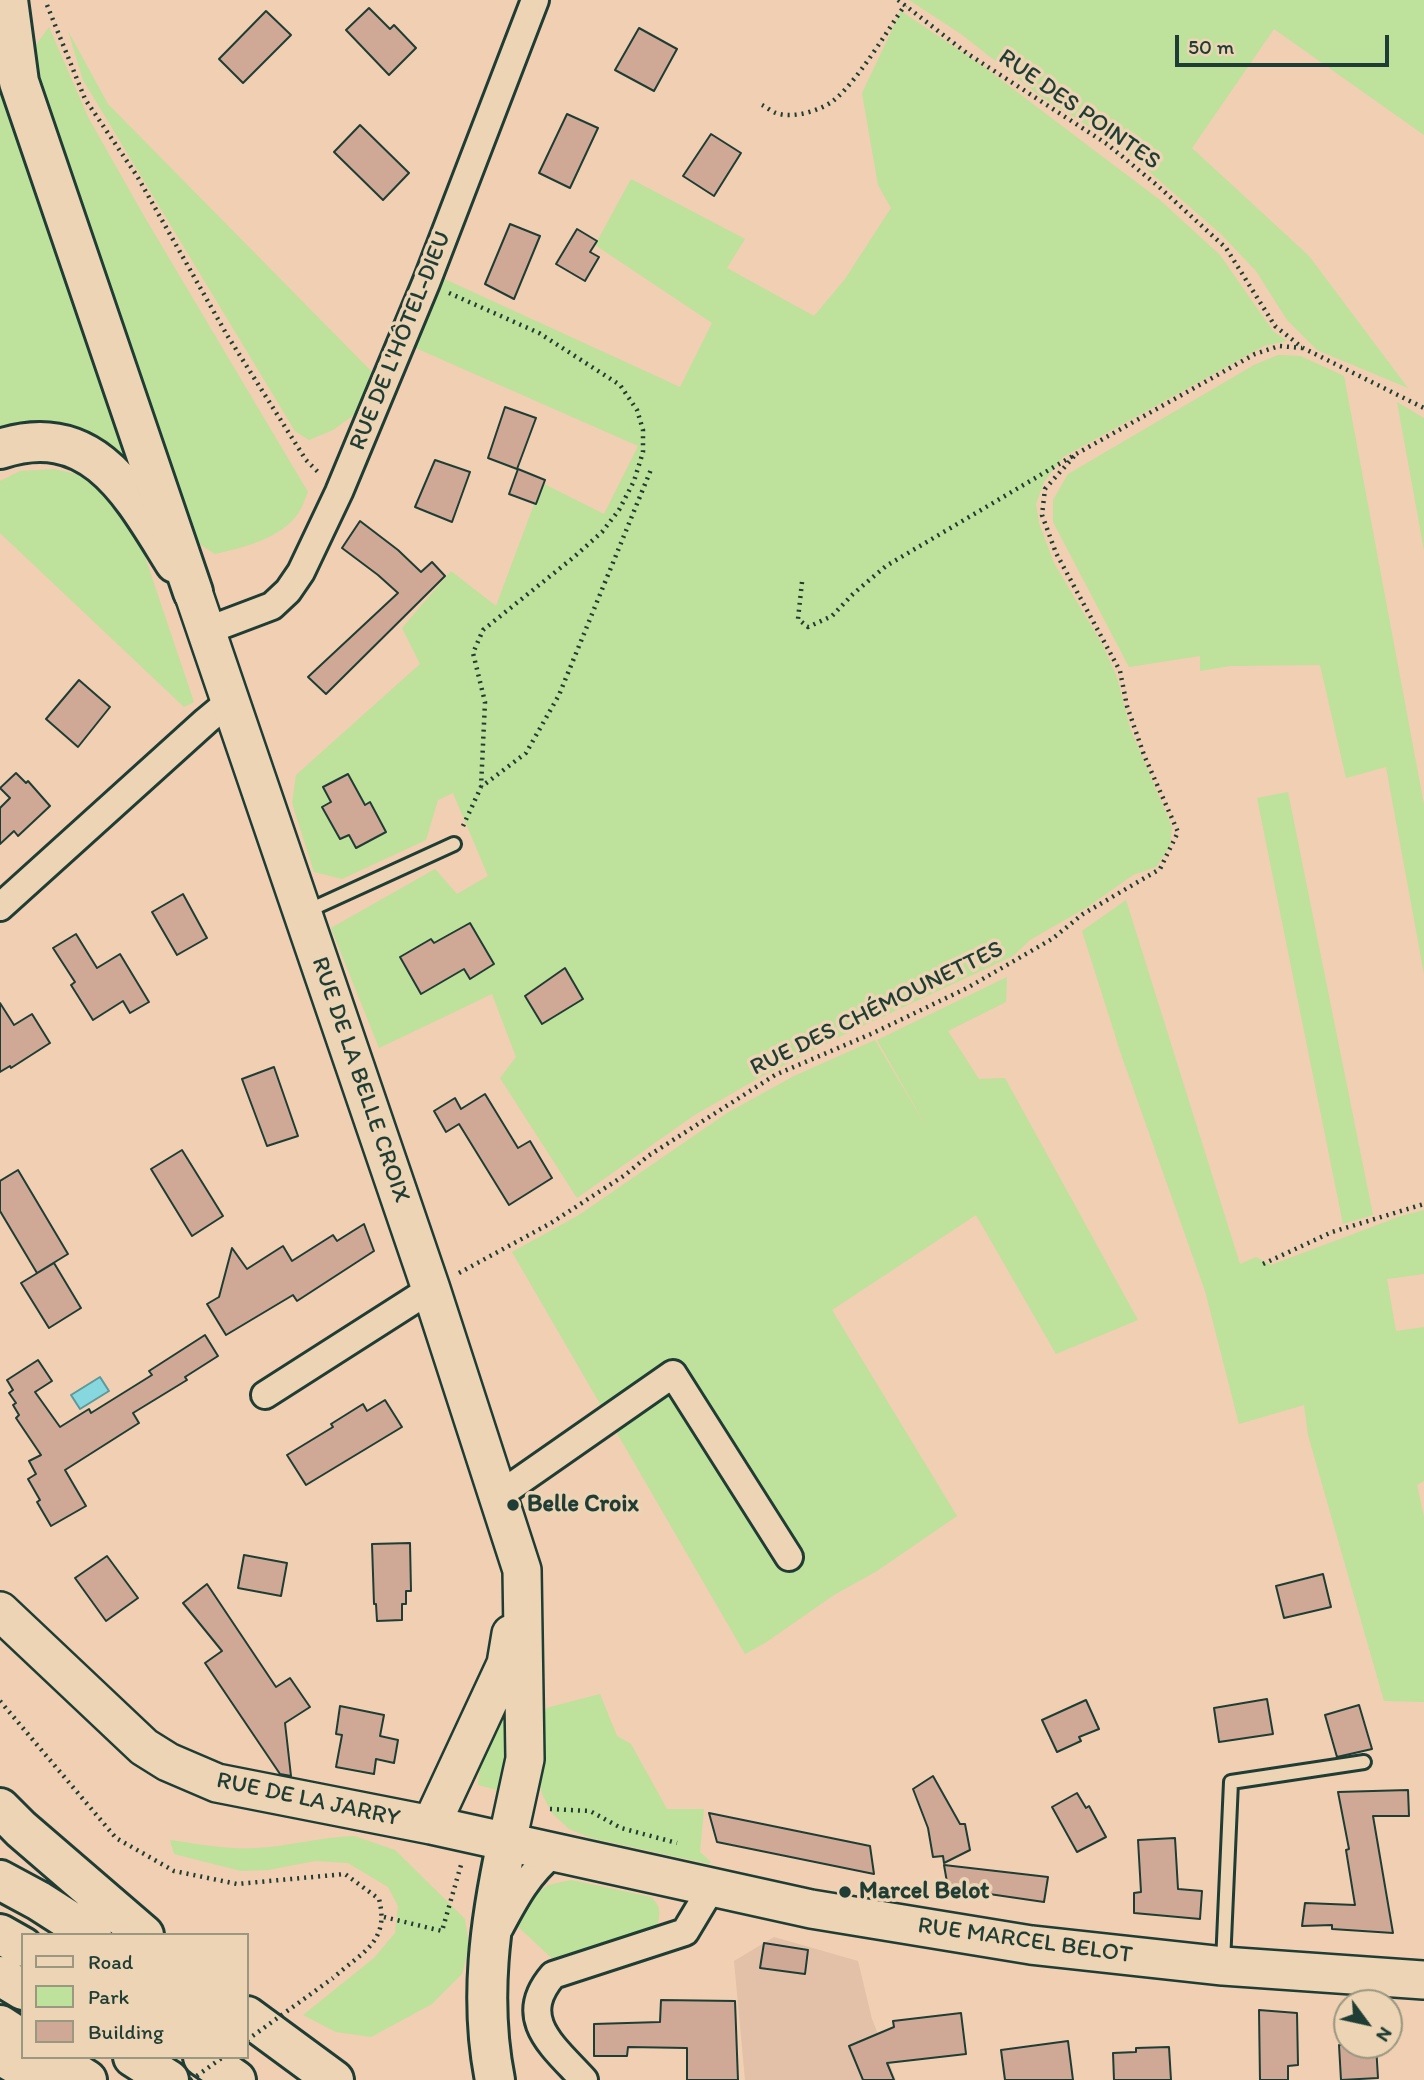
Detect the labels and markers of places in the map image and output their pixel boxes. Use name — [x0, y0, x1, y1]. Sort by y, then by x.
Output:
place label: Belle Croix — [527, 1491, 639, 1519]
marker: Belle Croix — [505, 1497, 521, 1513]
place label: Marcel Belot — [859, 1878, 989, 1906]
marker: Marcel Belot — [837, 1884, 853, 1900]

